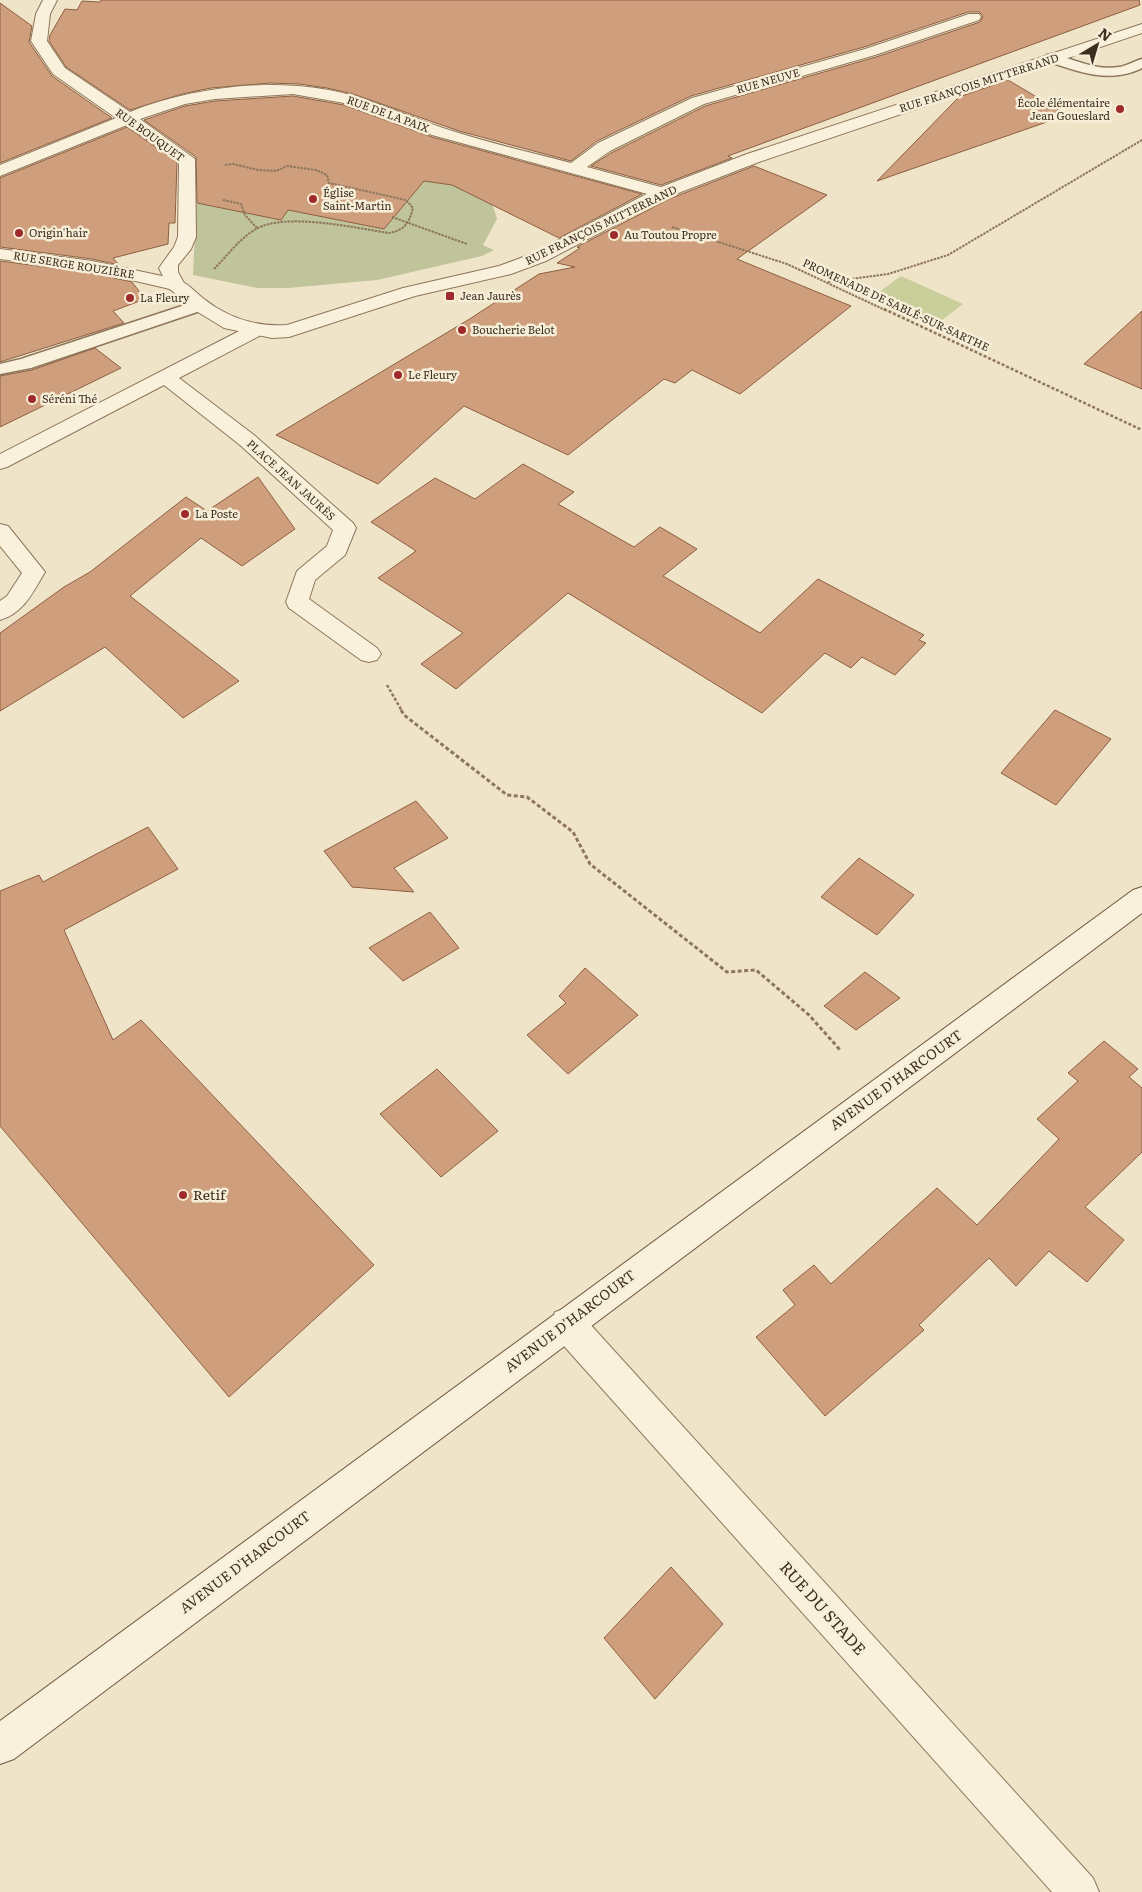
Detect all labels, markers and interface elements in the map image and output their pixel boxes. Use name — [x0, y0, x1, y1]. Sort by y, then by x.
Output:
north arrow — [1072, 20, 1122, 70]
text: N — [1095, 22, 1117, 46]
street label: RUE FRANÇOIS MITTERRAND — [897, 49, 1061, 115]
street label: RUE NEUVE — [734, 63, 801, 97]
street label: RUE DE LA PAIX — [345, 91, 432, 135]
place label: École élémentaire Jean Goueslard — [1017, 94, 1110, 123]
marker: École élémentaire Jean Goueslard — [1114, 103, 1126, 115]
street label: RUE BOUQUET — [113, 104, 188, 165]
street label: RUE FRANÇOIS MITTERRAND — [522, 180, 679, 268]
place label: Église Saint-Martin — [323, 184, 392, 213]
marker: Église Saint-Martin — [307, 193, 319, 205]
place label: Origin'hair — [29, 224, 88, 240]
place label: Au Toutou Propre — [624, 226, 717, 242]
marker: Origin'hair — [13, 227, 25, 239]
marker: Au Toutou Propre — [608, 229, 620, 241]
street label: RUE SERGE ROUZIÈRE — [12, 247, 136, 281]
street label: PROMENADE DE SABLÉ-SUR-SARTHE — [801, 254, 992, 354]
place label: Jean Jaurès — [460, 287, 521, 303]
place label: La Fleury — [140, 289, 190, 305]
marker: Jean Jaurès — [444, 290, 456, 302]
marker: La Fleury — [124, 292, 136, 304]
place label: Boucherie Belot — [472, 321, 555, 337]
marker: Boucherie Belot — [456, 324, 468, 336]
place label: Le Fleury — [408, 366, 458, 382]
marker: Le Fleury — [392, 369, 404, 381]
place label: Séréni Thé — [42, 390, 98, 406]
marker: Séréni Thé — [26, 393, 38, 405]
street label: PLACE JEAN JAURÈS — [244, 435, 339, 523]
place label: La Poste — [195, 505, 238, 521]
marker: La Poste — [179, 508, 191, 520]
street label: AVENUE D'HARCOURT — [825, 1024, 966, 1134]
place label: Retif — [193, 1184, 227, 1204]
marker: Retif — [177, 1189, 189, 1201]
street label: AVENUE D'HARCOURT — [500, 1264, 639, 1376]
street label: AVENUE D'HARCOURT — [175, 1505, 314, 1617]
street label: RUE DU STADE — [775, 1555, 872, 1660]

